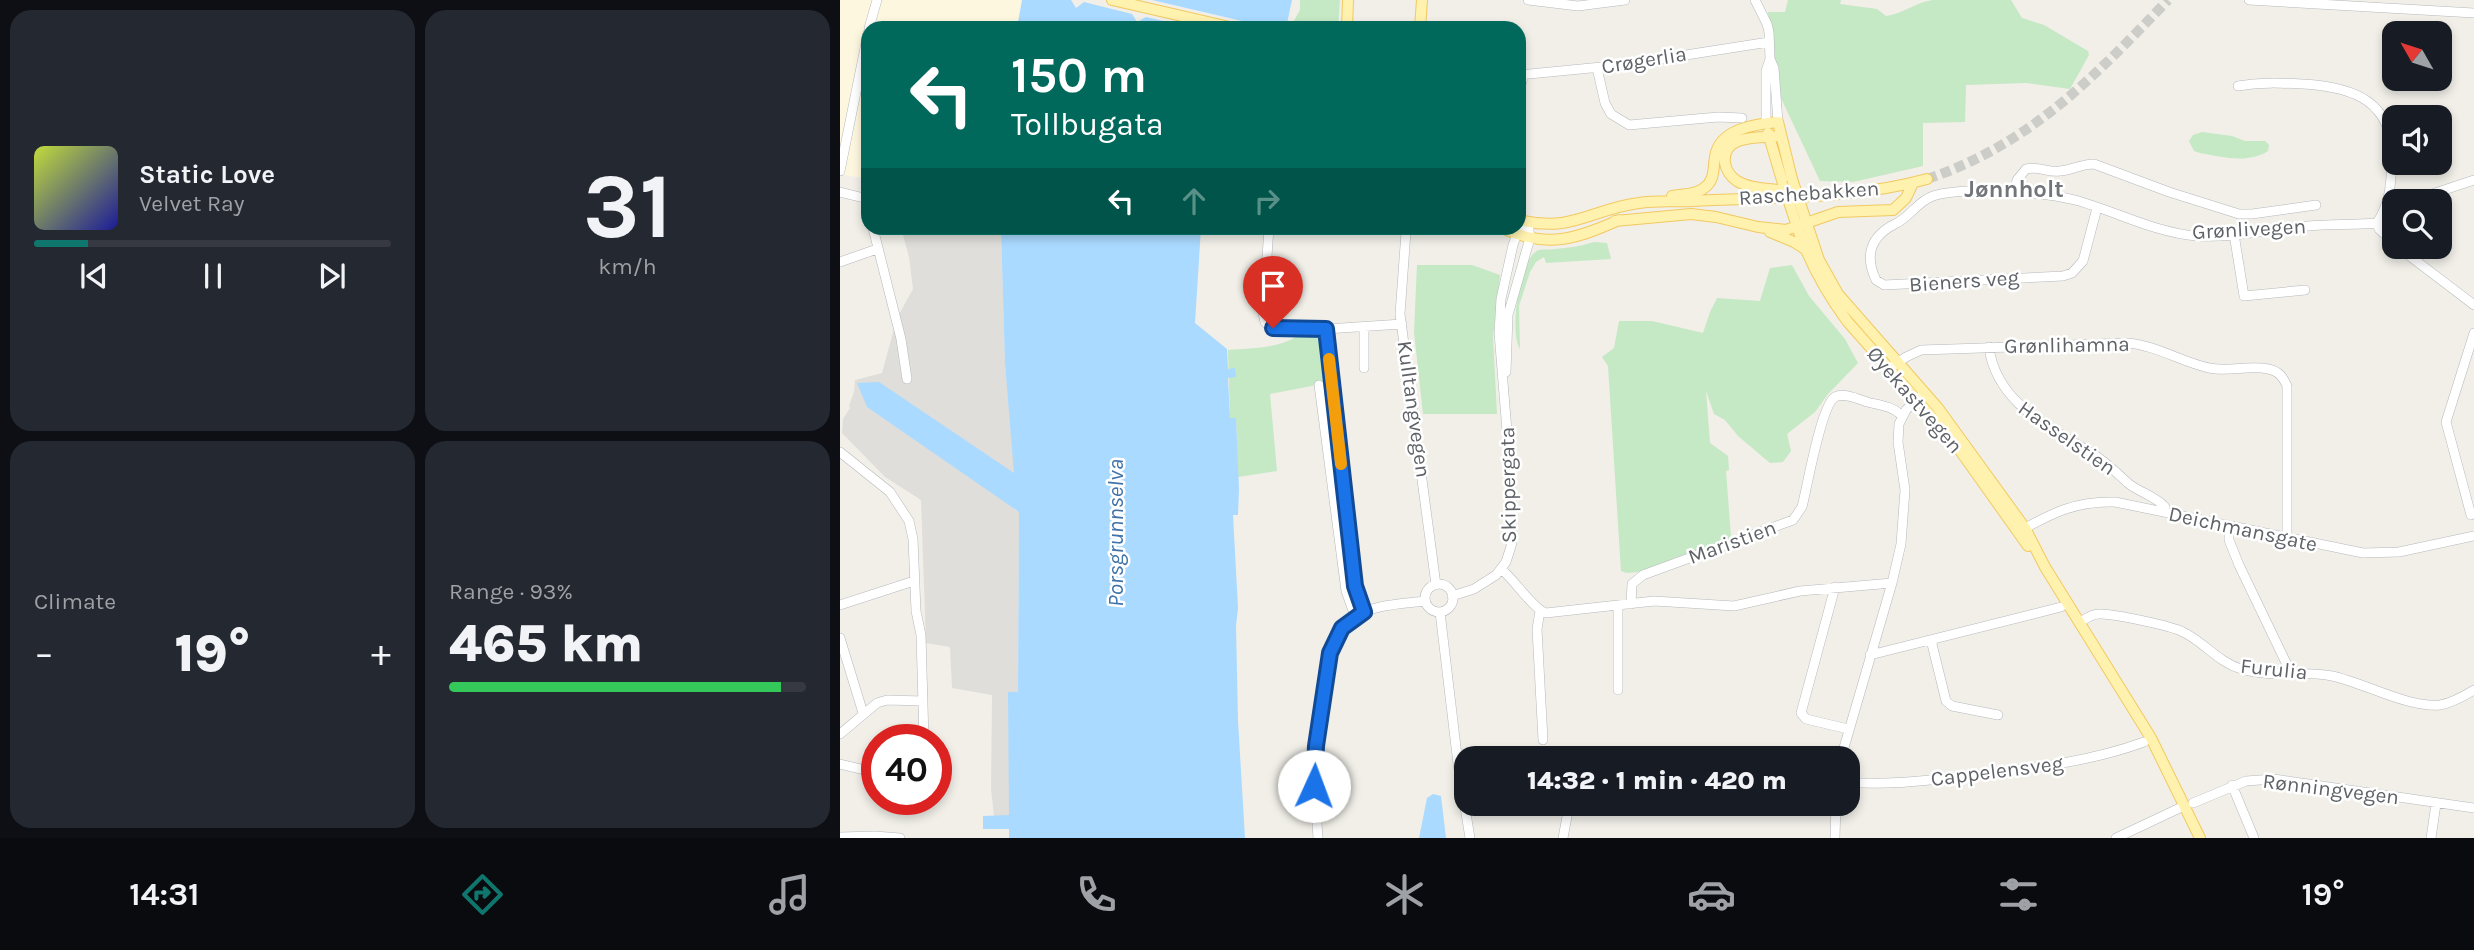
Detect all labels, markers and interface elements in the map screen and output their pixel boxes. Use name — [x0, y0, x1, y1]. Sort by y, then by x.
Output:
north arrow — [2382, 21, 2452, 91]
map controls — [2382, 21, 2452, 259]
street label: Crøgerlia — [1600, 41, 1688, 79]
text: 150 m — [1011, 47, 1147, 104]
icon: left — [896, 49, 987, 140]
button: sound — [2382, 105, 2452, 175]
text: Tollbugata — [1011, 106, 1164, 143]
text: 31 — [583, 154, 672, 260]
text: Static Love — [139, 159, 275, 190]
district label: Jønnholt — [1964, 175, 2064, 203]
street label: Raschebakken — [1738, 176, 1880, 210]
icon: left — [1102, 182, 1140, 220]
icon: ahead — [1175, 182, 1213, 220]
icon: right — [1248, 182, 1286, 220]
button: search — [2382, 189, 2452, 259]
text: Velvet Ray — [139, 190, 244, 217]
street label: Grønlivegen — [2191, 214, 2307, 244]
text: km/h — [598, 253, 657, 280]
pin — [1243, 256, 1303, 328]
icon: previous — [75, 257, 113, 295]
icon: pause — [194, 257, 232, 295]
icon: next — [313, 257, 351, 295]
street label: Bieners veg — [1908, 265, 2020, 297]
icon: arrive — [1254, 267, 1292, 305]
street label: Grønlihamna — [2004, 332, 2130, 358]
street label: Kulltangvegen — [1393, 339, 1435, 479]
street label: Øyekastvegen — [1862, 342, 1968, 458]
street label: Hasselstien — [2014, 396, 2120, 480]
street label: Skippergata — [1495, 427, 1521, 543]
water label: Porsgrunnselva — [1102, 459, 1129, 607]
street label: Deichmansgate — [2166, 502, 2320, 556]
street label: Maristien — [1685, 515, 1779, 569]
text: Range · 93% — [449, 578, 573, 605]
text: Climate — [34, 588, 116, 615]
text: 465 km — [449, 613, 643, 674]
text: 19° — [174, 623, 251, 684]
text: − — [34, 631, 54, 676]
text: + — [371, 631, 391, 676]
street label: Furulia — [2239, 654, 2309, 684]
speed limit sign: 40 — [861, 724, 952, 815]
position arrow — [1277, 749, 1351, 823]
street label: Cappelensveg — [1929, 751, 2065, 791]
text: 14:32 · 1 min · 420 m — [1527, 765, 1787, 796]
street label: Rønningvegen — [2261, 769, 2401, 809]
icon: directions — [458, 870, 507, 919]
icon: music — [765, 870, 814, 919]
icon: phone — [1072, 870, 1121, 919]
icon: climate — [1380, 870, 1429, 919]
icon: car — [1687, 870, 1736, 919]
icon: filters — [1994, 870, 2043, 919]
text: 14:31 — [129, 876, 200, 913]
text: 19° — [2301, 876, 2345, 913]

